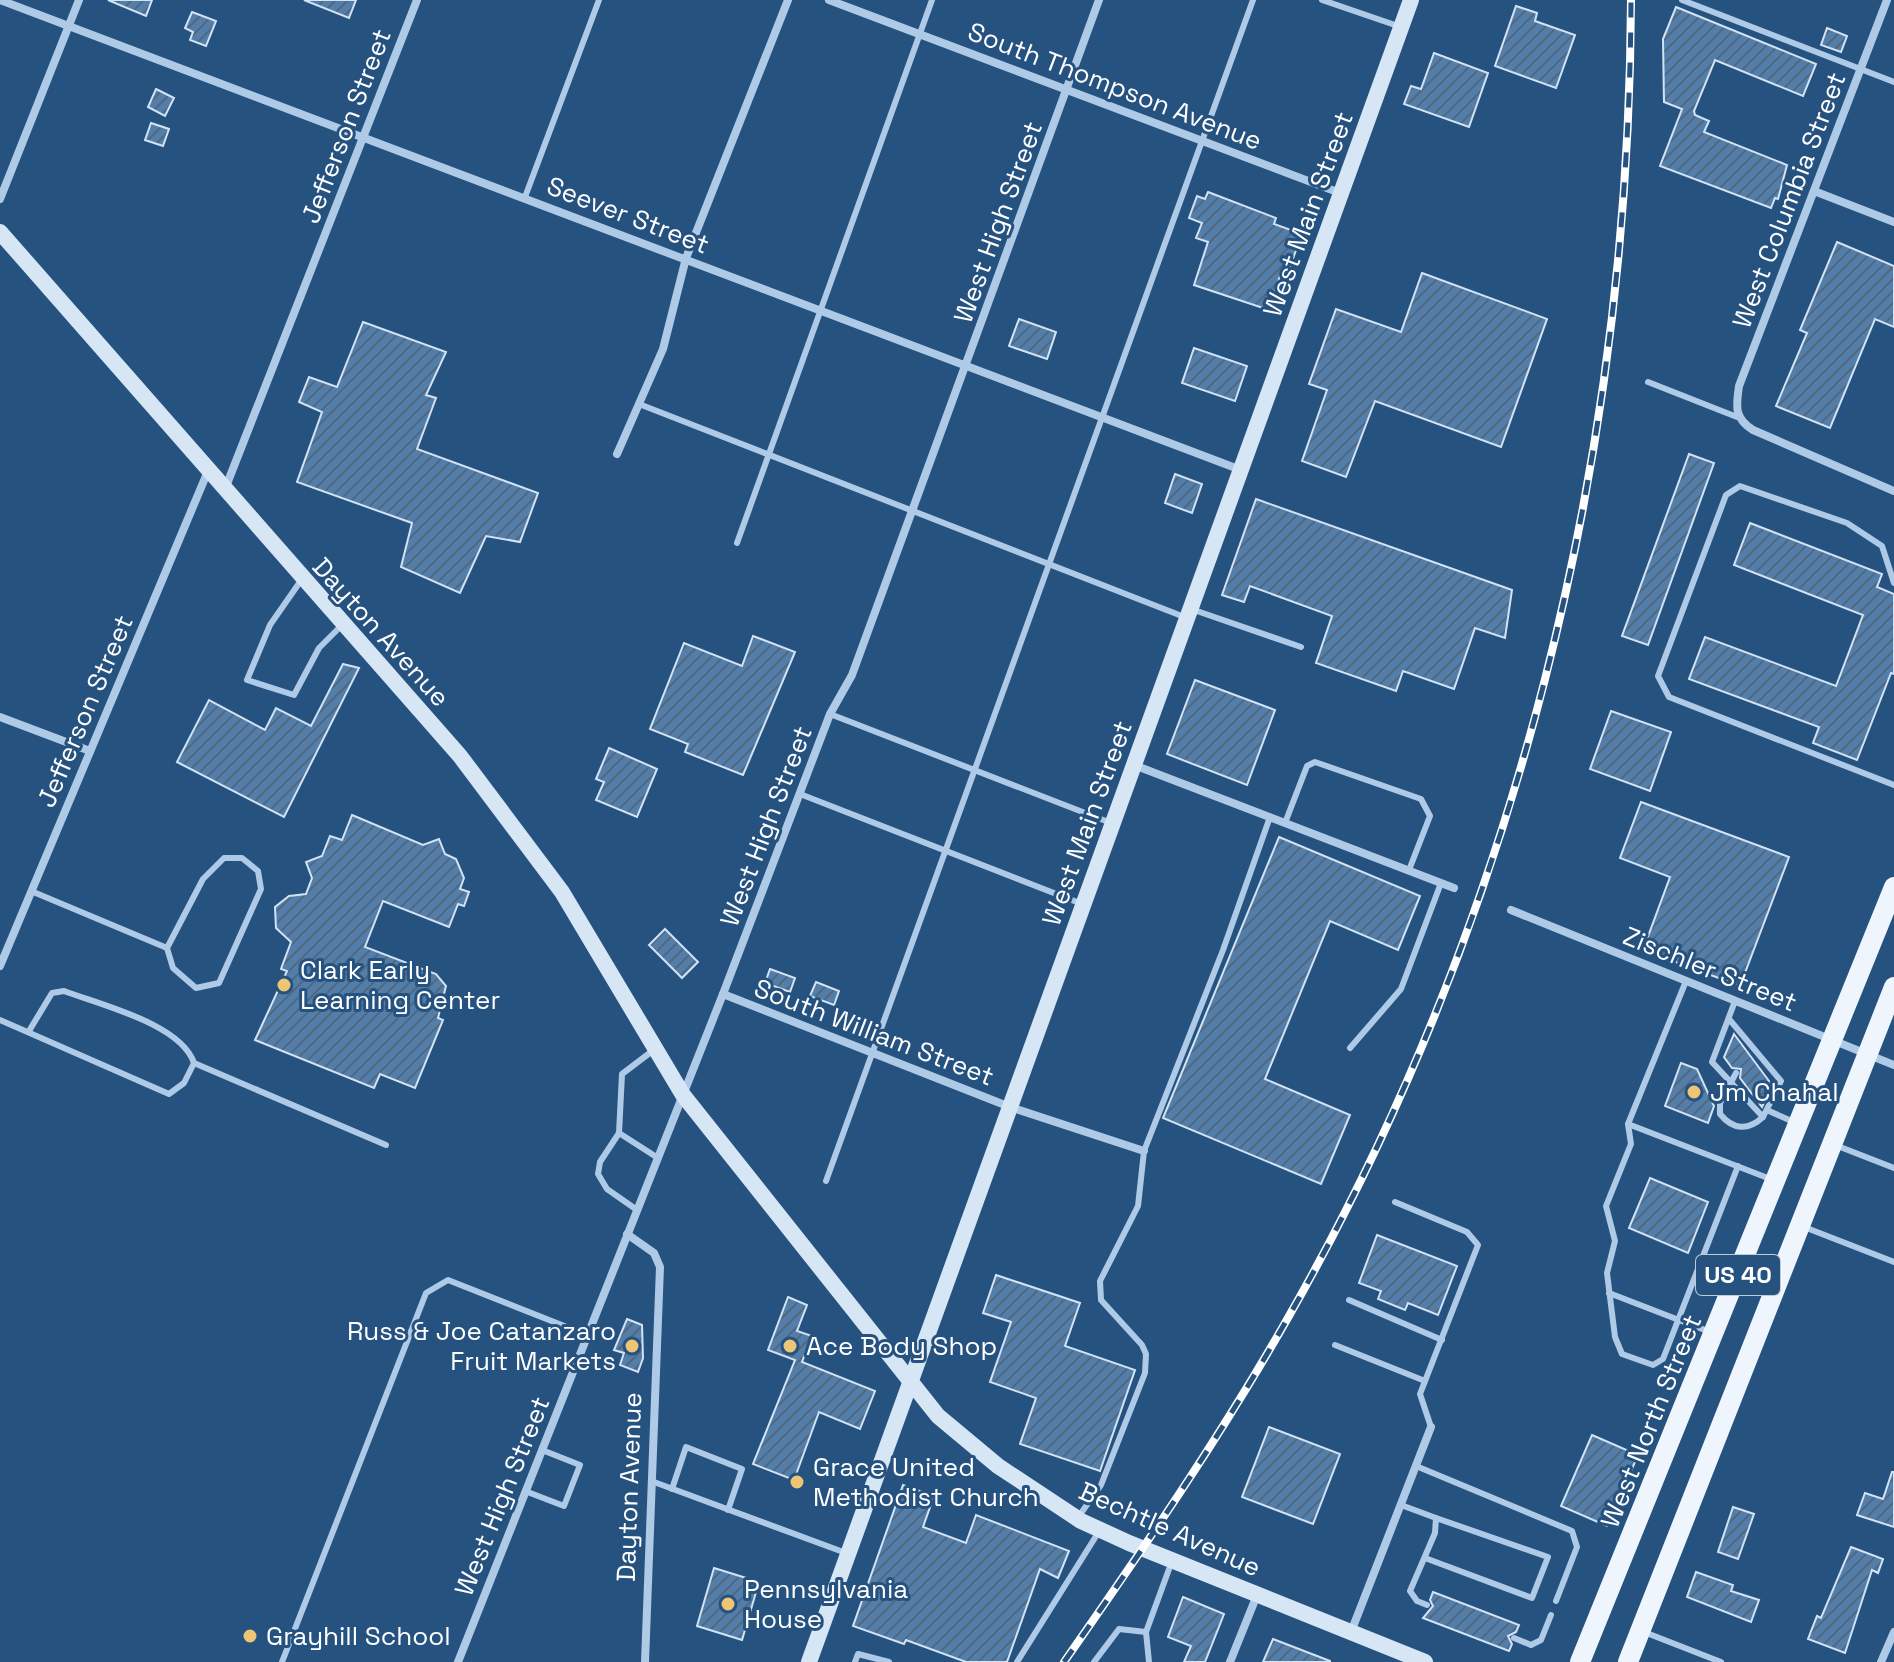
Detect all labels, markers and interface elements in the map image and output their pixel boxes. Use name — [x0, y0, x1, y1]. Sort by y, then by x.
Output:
street label: South Thompson Avenue — [963, 14, 1267, 158]
street label: Jefferson Street — [293, 24, 399, 228]
street label: West Columbia Street — [1724, 67, 1854, 333]
street label: West Main Street — [1255, 107, 1361, 321]
street label: West High Street — [946, 117, 1050, 327]
street label: Seever Street — [542, 168, 714, 262]
street label: Dayton Avenue — [305, 550, 457, 714]
street label: Jefferson Street — [29, 610, 141, 812]
street label: West Main Street — [1034, 716, 1140, 930]
street label: West High Street — [712, 721, 820, 931]
street label: Zischler Street — [1618, 919, 1802, 1019]
place label: Clark Early Learning Center — [300, 953, 500, 1017]
street label: South William Street — [749, 971, 999, 1093]
marker: Clark Early Learning Center — [275, 976, 293, 994]
place label: Jm Chahal — [1710, 1075, 1839, 1109]
marker: Jm Chahal — [1685, 1083, 1703, 1101]
road number: US 40 — [1696, 1255, 1780, 1295]
street label: West North Street — [1593, 1309, 1709, 1533]
place label: Russ & Joe Catanzaro Fruit Markets — [347, 1314, 616, 1378]
place label: Ace Body Shop — [806, 1329, 997, 1363]
marker: Russ & Joe Catanzaro Fruit Markets — [623, 1337, 641, 1355]
marker: Ace Body Shop — [781, 1337, 799, 1355]
street label: West High Street — [447, 1391, 557, 1601]
street label: Dayton Avenue — [609, 1392, 649, 1582]
place label: Grace United Methodist Church — [813, 1450, 1039, 1514]
marker: Grace United Methodist Church — [788, 1473, 806, 1491]
street label: Bechtle Avenue — [1074, 1474, 1266, 1584]
place label: Pennsylvania House — [744, 1572, 908, 1636]
marker: Pennsylvania House — [719, 1595, 737, 1613]
place label: Grayhill School — [266, 1619, 451, 1653]
marker: Grayhill School — [241, 1627, 259, 1645]

